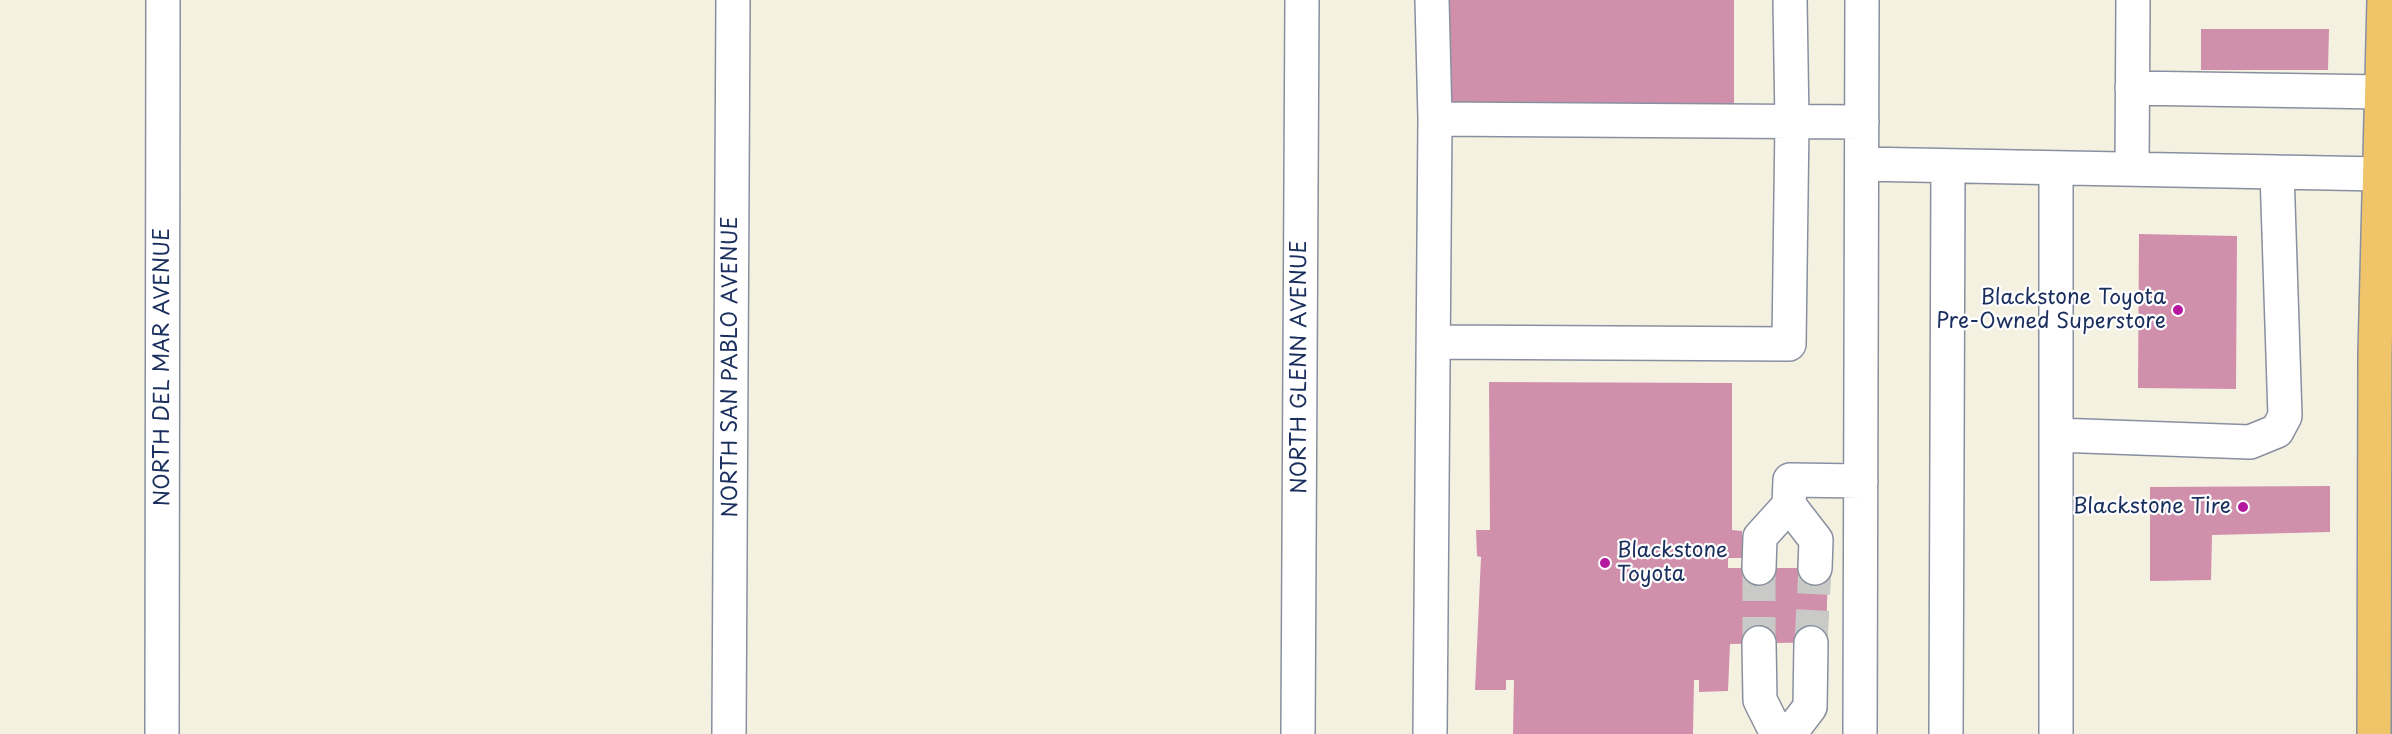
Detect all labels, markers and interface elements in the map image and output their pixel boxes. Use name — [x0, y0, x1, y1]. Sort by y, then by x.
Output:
street label: NORTH SAN PABLO AVENUE — [718, 216, 744, 518]
street label: NORTH DEL MAR AVENUE — [150, 228, 176, 506]
street label: NORTH GLENN AVENUE — [1287, 240, 1313, 494]
place label: Blackstone Toyota Pre-Owned Superstore — [1936, 285, 2166, 335]
marker: Blackstone Toyota Pre-Owned Superstore — [2171, 303, 2185, 317]
place label: Blackstone Tire — [2073, 494, 2231, 520]
marker: Blackstone Tire — [2236, 500, 2250, 514]
place label: Blackstone Toyota — [1617, 538, 1728, 588]
marker: Blackstone Toyota — [1598, 556, 1612, 570]

